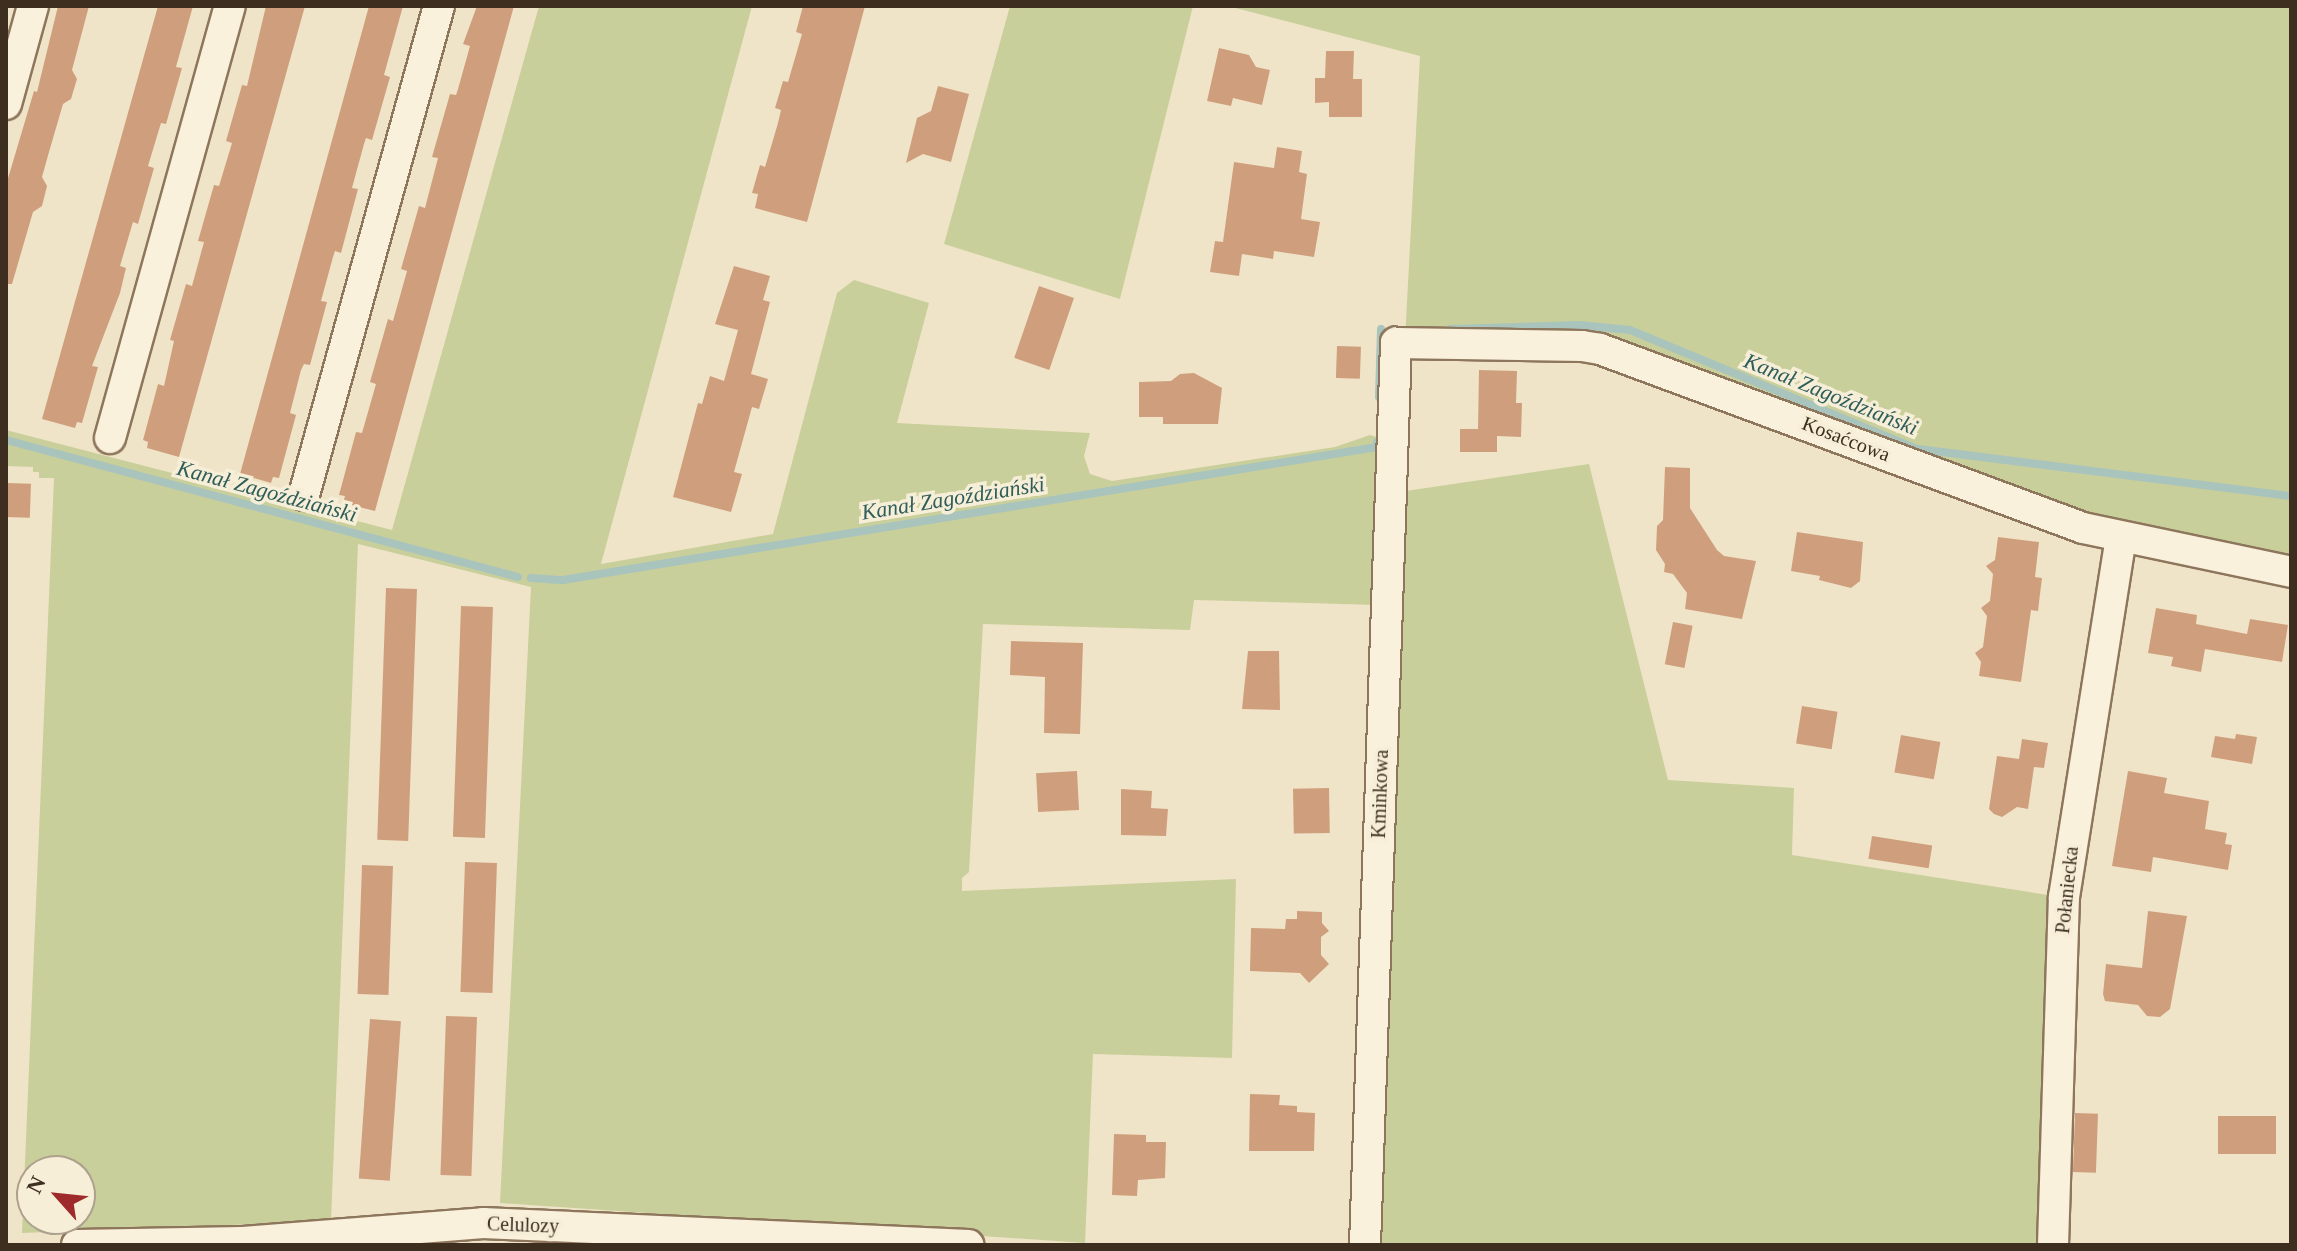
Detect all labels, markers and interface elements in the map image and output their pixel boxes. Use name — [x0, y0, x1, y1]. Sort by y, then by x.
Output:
water label: Kanał Zagoździański — [1740, 347, 1922, 441]
street label: Kosaćcowa — [1799, 411, 1893, 467]
water label: Kanał Zagoździański — [174, 454, 360, 528]
water label: Kanał Zagoździański — [859, 470, 1047, 526]
street label: Kminkowa — [1366, 749, 1394, 839]
street label: Połaniecka — [2050, 845, 2084, 935]
north arrow — [16, 1155, 96, 1235]
text: N — [21, 1172, 51, 1198]
street label: Celulozy — [486, 1212, 560, 1238]

